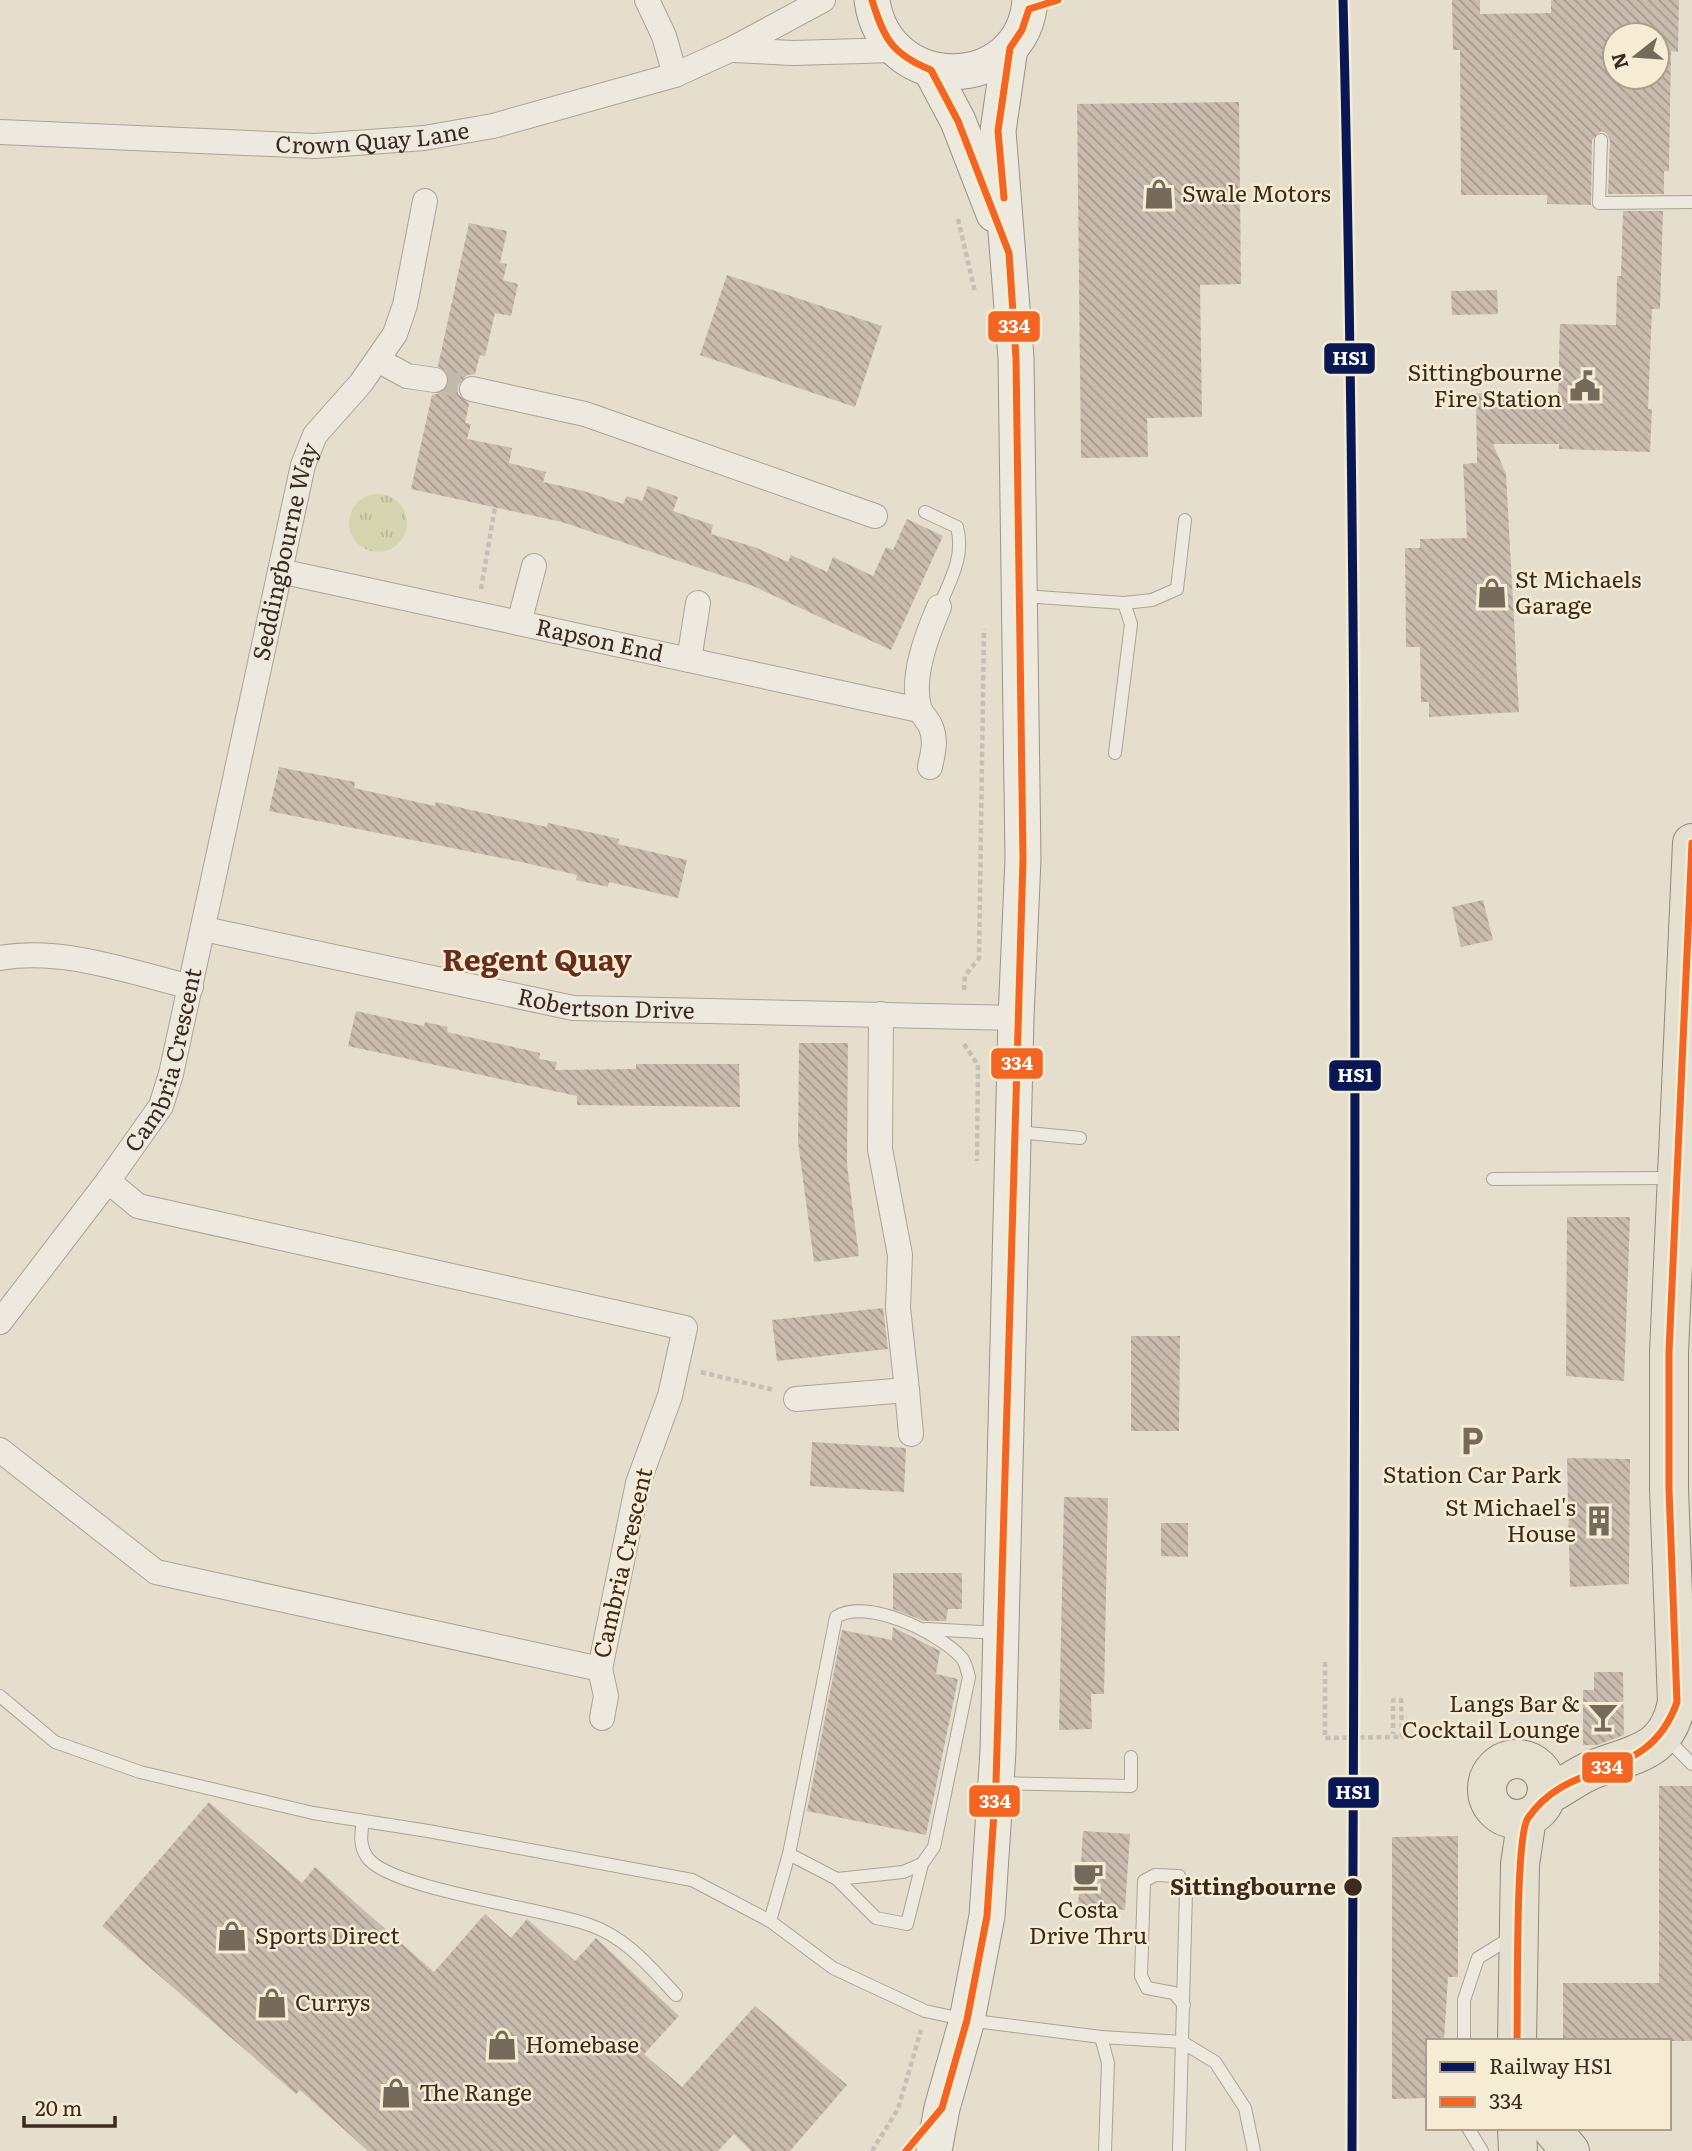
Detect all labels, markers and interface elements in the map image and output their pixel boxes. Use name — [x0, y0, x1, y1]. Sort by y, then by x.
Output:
north arrow — [1601, 21, 1671, 91]
text: N — [1603, 49, 1635, 73]
street label: Crown Quay Lane — [275, 111, 472, 161]
place label: Swale Motors — [1182, 175, 1331, 209]
shop icon: Swale Motors — [1142, 177, 1176, 211]
line badge: 334 — [987, 310, 1041, 343]
text: 334 — [998, 311, 1031, 339]
line badge: HS1 — [1323, 342, 1376, 375]
text: HS1 — [1332, 343, 1368, 371]
place label: Sittingbourne Fire Station — [1407, 354, 1562, 414]
public building icon: Sittingbourne Fire Station — [1568, 369, 1602, 403]
street label: Seddingbourne Way — [242, 436, 326, 663]
place label: St Michaels Garage — [1515, 561, 1641, 621]
shop icon: St Michaels Garage — [1475, 576, 1509, 610]
street label: Rapson End — [533, 608, 667, 669]
district label: Regent Quay — [442, 936, 633, 980]
street label: Cambria Crescent — [115, 964, 209, 1158]
street label: Robertson Drive — [515, 978, 695, 1026]
line badge: 334 — [990, 1047, 1044, 1080]
text: 334 — [1001, 1048, 1034, 1076]
line badge: HS1 — [1328, 1059, 1382, 1092]
text: HS1 — [1337, 1060, 1373, 1088]
parking icon: Station Car Park — [1455, 1424, 1489, 1458]
place label: Station Car Park — [1383, 1456, 1562, 1490]
street label: Cambria Crescent — [583, 1463, 660, 1661]
place label: St Michael's House — [1445, 1489, 1576, 1549]
building icon: St Michael's House — [1582, 1504, 1616, 1538]
place label: Langs Bar & Cocktail Lounge — [1402, 1685, 1580, 1745]
bar icon: Langs Bar & Cocktail Lounge — [1586, 1700, 1620, 1734]
line badge: 334 — [1581, 1751, 1634, 1784]
text: 334 — [1591, 1752, 1624, 1780]
line badge: HS1 — [1327, 1776, 1380, 1809]
text: HS1 — [1335, 1777, 1371, 1805]
line badge: 334 — [968, 1784, 1021, 1818]
text: 334 — [979, 1786, 1012, 1814]
cafe icon: Costa Drive Thru — [1071, 1859, 1105, 1893]
place label: Sittingbourne — [1170, 1868, 1336, 1902]
marker: Sittingbourne — [1342, 1876, 1364, 1898]
place label: Costa Drive Thru — [1029, 1891, 1147, 1951]
place label: Sports Direct — [255, 1917, 400, 1951]
shop icon: Sports Direct — [215, 1919, 249, 1953]
place label: Currys — [295, 1984, 370, 2018]
shop icon: Currys — [255, 1986, 289, 2020]
place label: Homebase — [525, 2026, 639, 2060]
shop icon: Homebase — [485, 2028, 519, 2062]
legend — [1426, 2039, 1671, 2130]
text: Railway HS1 — [1489, 2049, 1612, 2080]
place label: The Range — [419, 2074, 532, 2108]
shop icon: The Range — [379, 2076, 413, 2110]
scale bar — [24, 2084, 116, 2128]
text: 334 — [1489, 2084, 1523, 2115]
text: 20 m — [35, 2091, 82, 2122]

